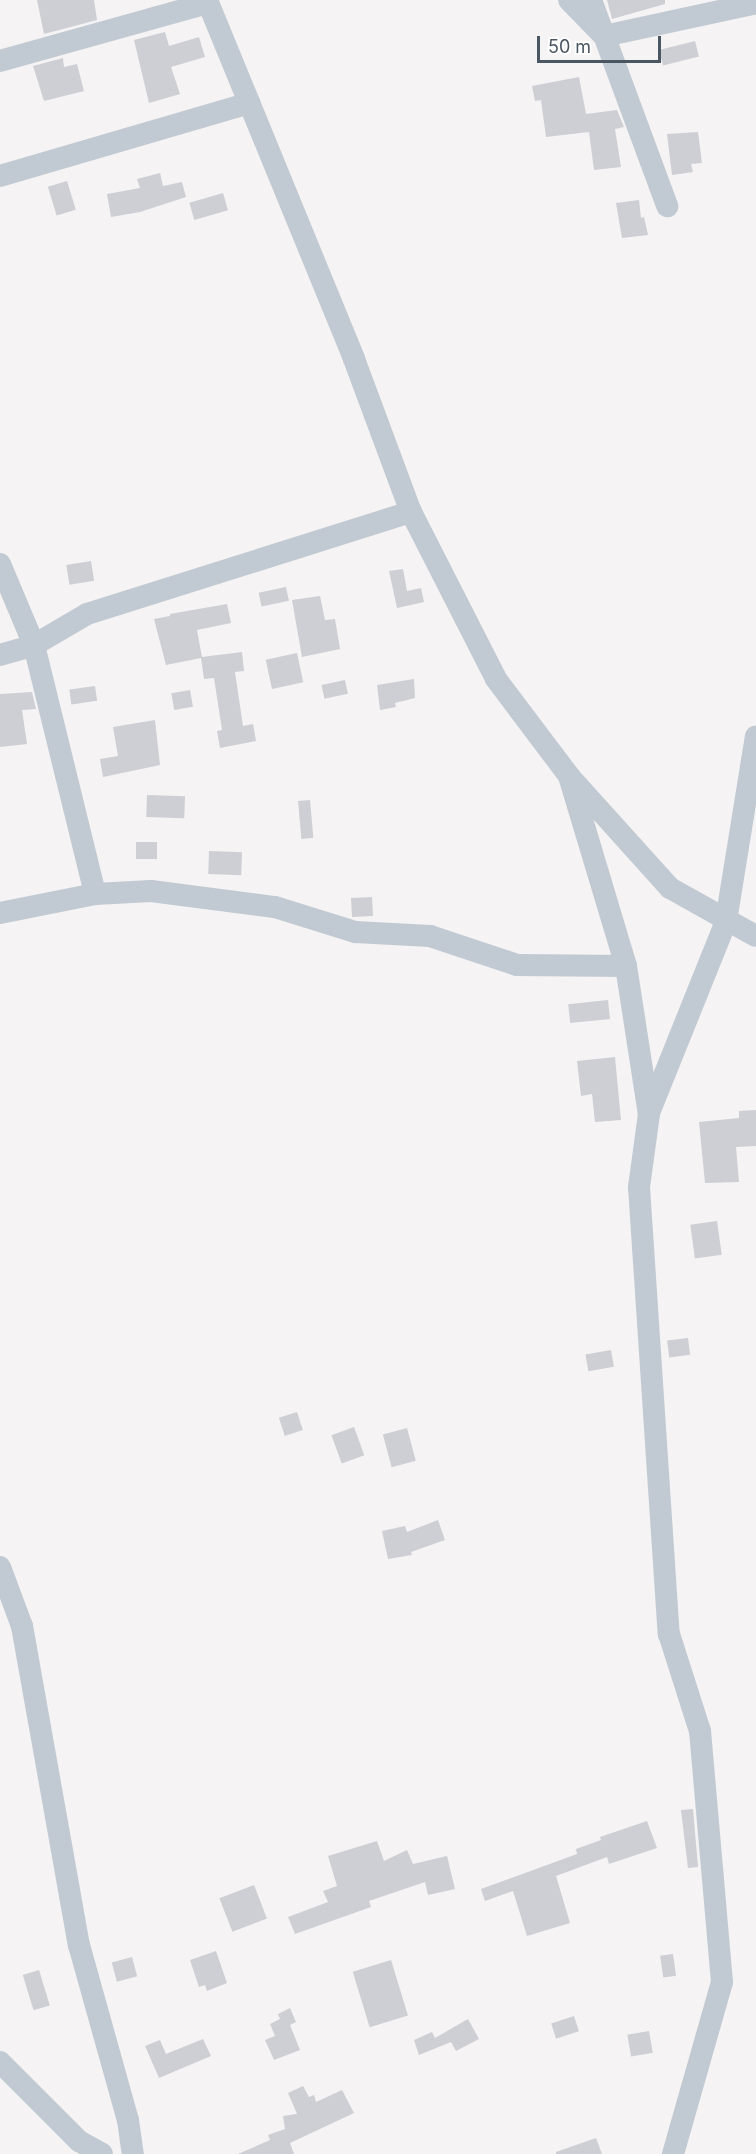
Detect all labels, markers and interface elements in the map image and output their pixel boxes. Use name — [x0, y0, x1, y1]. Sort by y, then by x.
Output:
scale bar — [540, 24, 664, 62]
text: 50 m — [548, 36, 591, 57]

